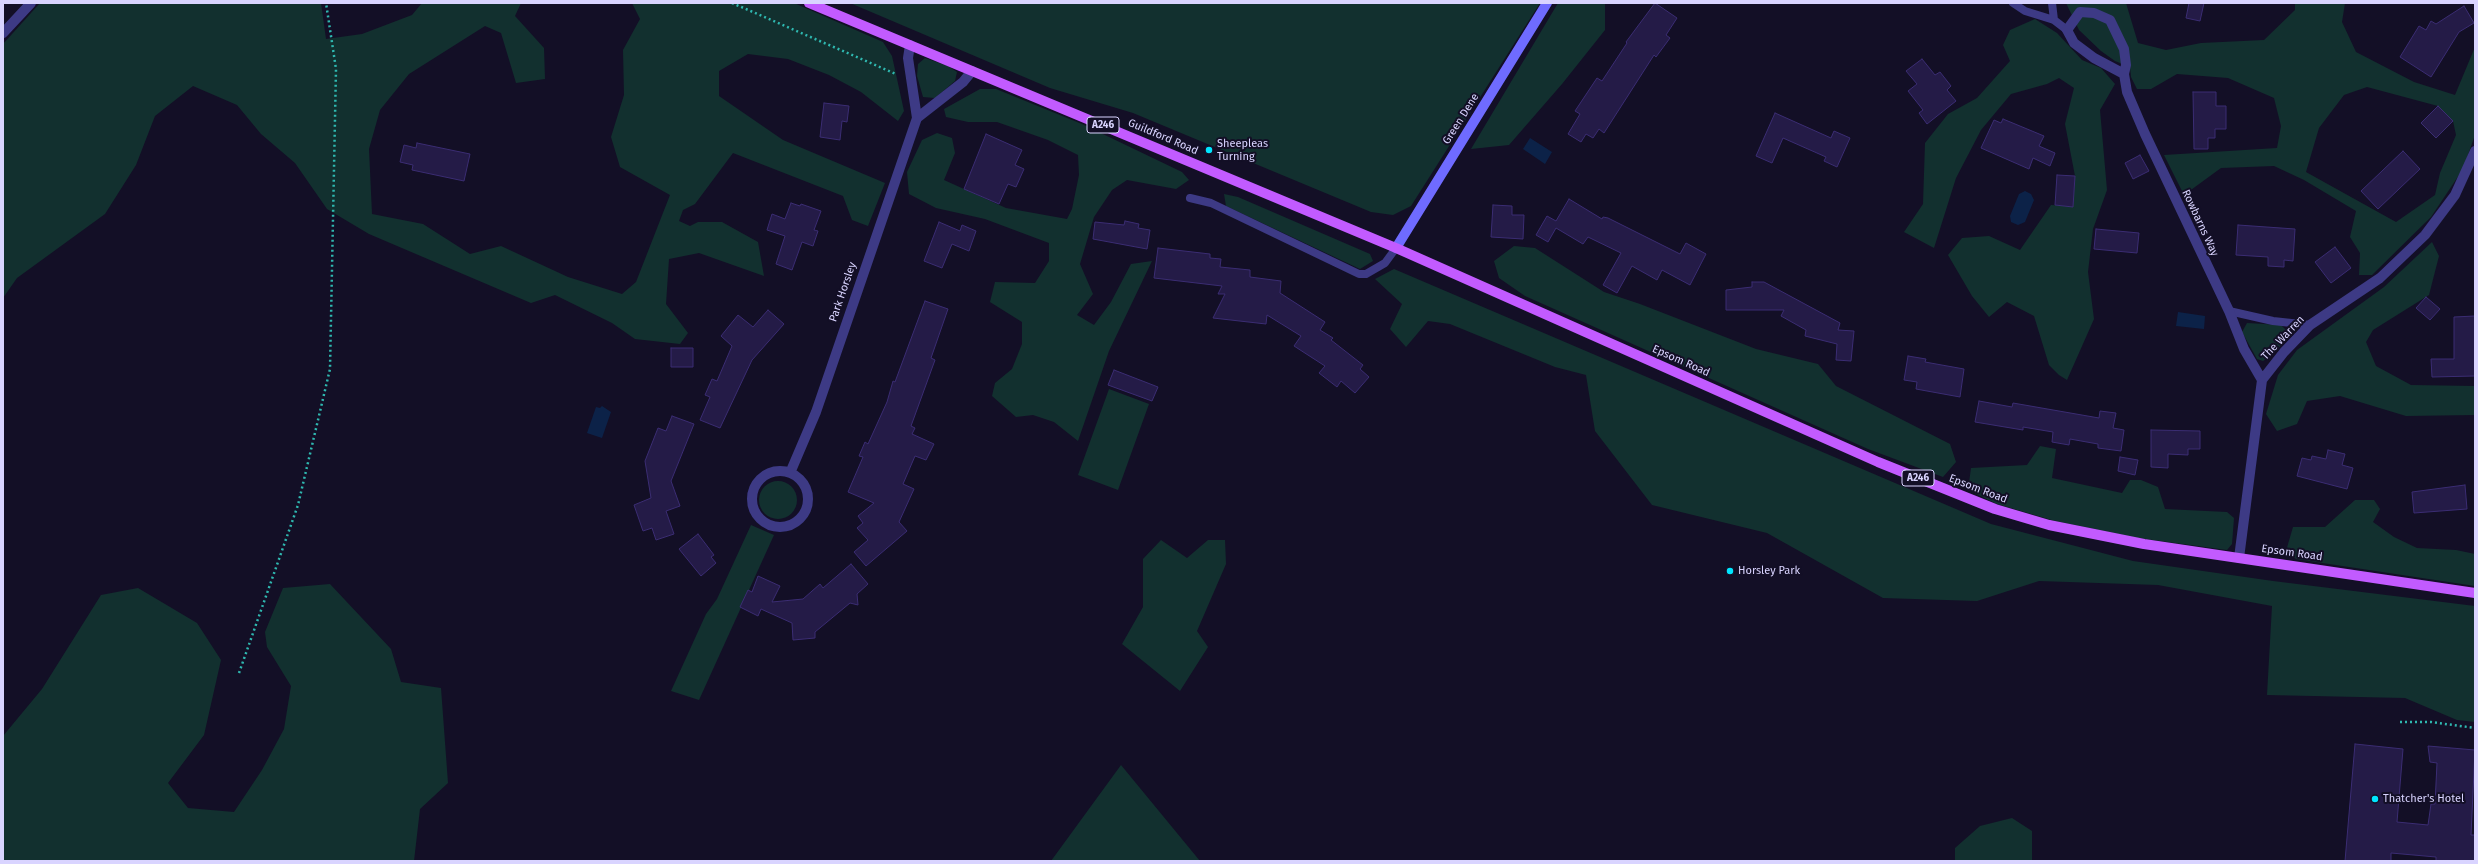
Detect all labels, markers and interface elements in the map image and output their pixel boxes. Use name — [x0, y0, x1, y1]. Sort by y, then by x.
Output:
street label: Green Dene — [1440, 91, 1482, 147]
street label: Guildford Road — [1126, 116, 1200, 158]
road number: A246 — [1087, 117, 1119, 133]
place label: Sheepleas Turning — [1217, 137, 1268, 163]
marker: Sheepleas Turning — [1204, 145, 1214, 155]
street label: Rowbarns Way — [2179, 188, 2221, 258]
street label: Park Horsley — [827, 260, 859, 324]
street label: The Warren — [2259, 313, 2307, 363]
street label: Epsom Road — [1650, 342, 1712, 380]
road number: A246 — [1902, 470, 1934, 486]
street label: Epsom Road — [1947, 472, 2009, 506]
street label: Epsom Road — [2261, 542, 2323, 564]
place label: Horsley Park — [1738, 564, 1800, 578]
marker: Horsley Park — [1725, 566, 1735, 576]
place label: Thatcher's Hotel — [2383, 792, 2464, 806]
marker: Thatcher's Hotel — [2370, 794, 2380, 804]

